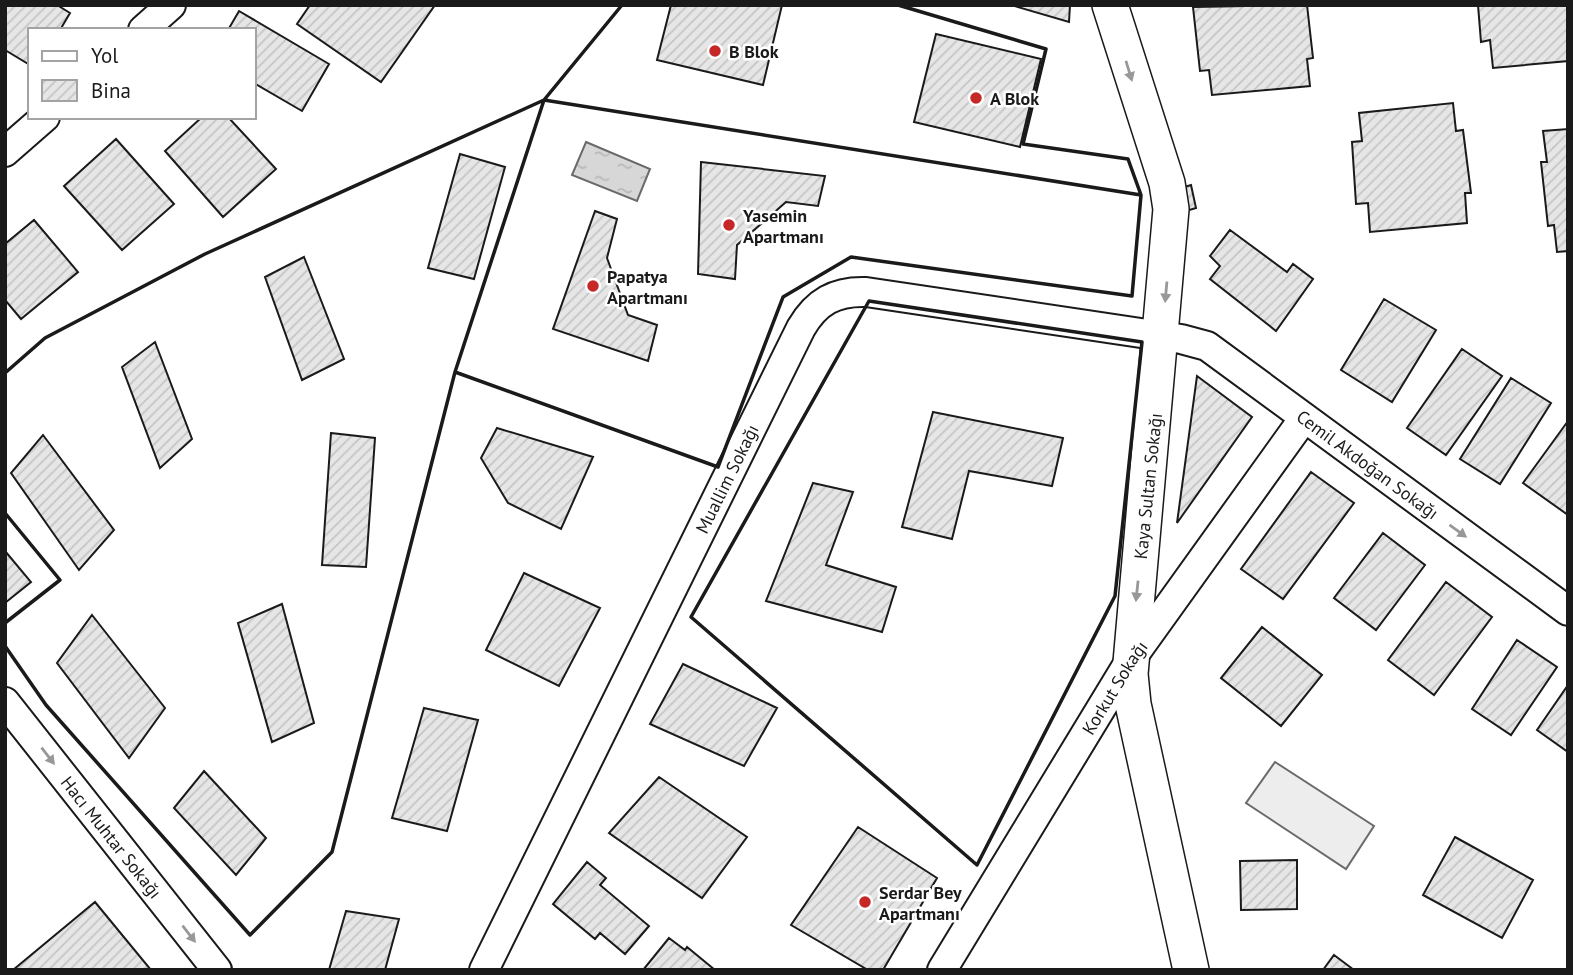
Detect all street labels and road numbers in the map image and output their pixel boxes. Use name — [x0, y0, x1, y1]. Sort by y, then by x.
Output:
street label: Cemil Akdoğan Sokağı — [1292, 404, 1444, 524]
street label: Kaya Sultan Sokağı — [1129, 412, 1167, 560]
street label: Muallim Sokağı — [690, 420, 763, 537]
street label: Korkut Sokağı — [1076, 636, 1152, 739]
street label: Hacı Muhtar Sokağı — [56, 771, 167, 903]

